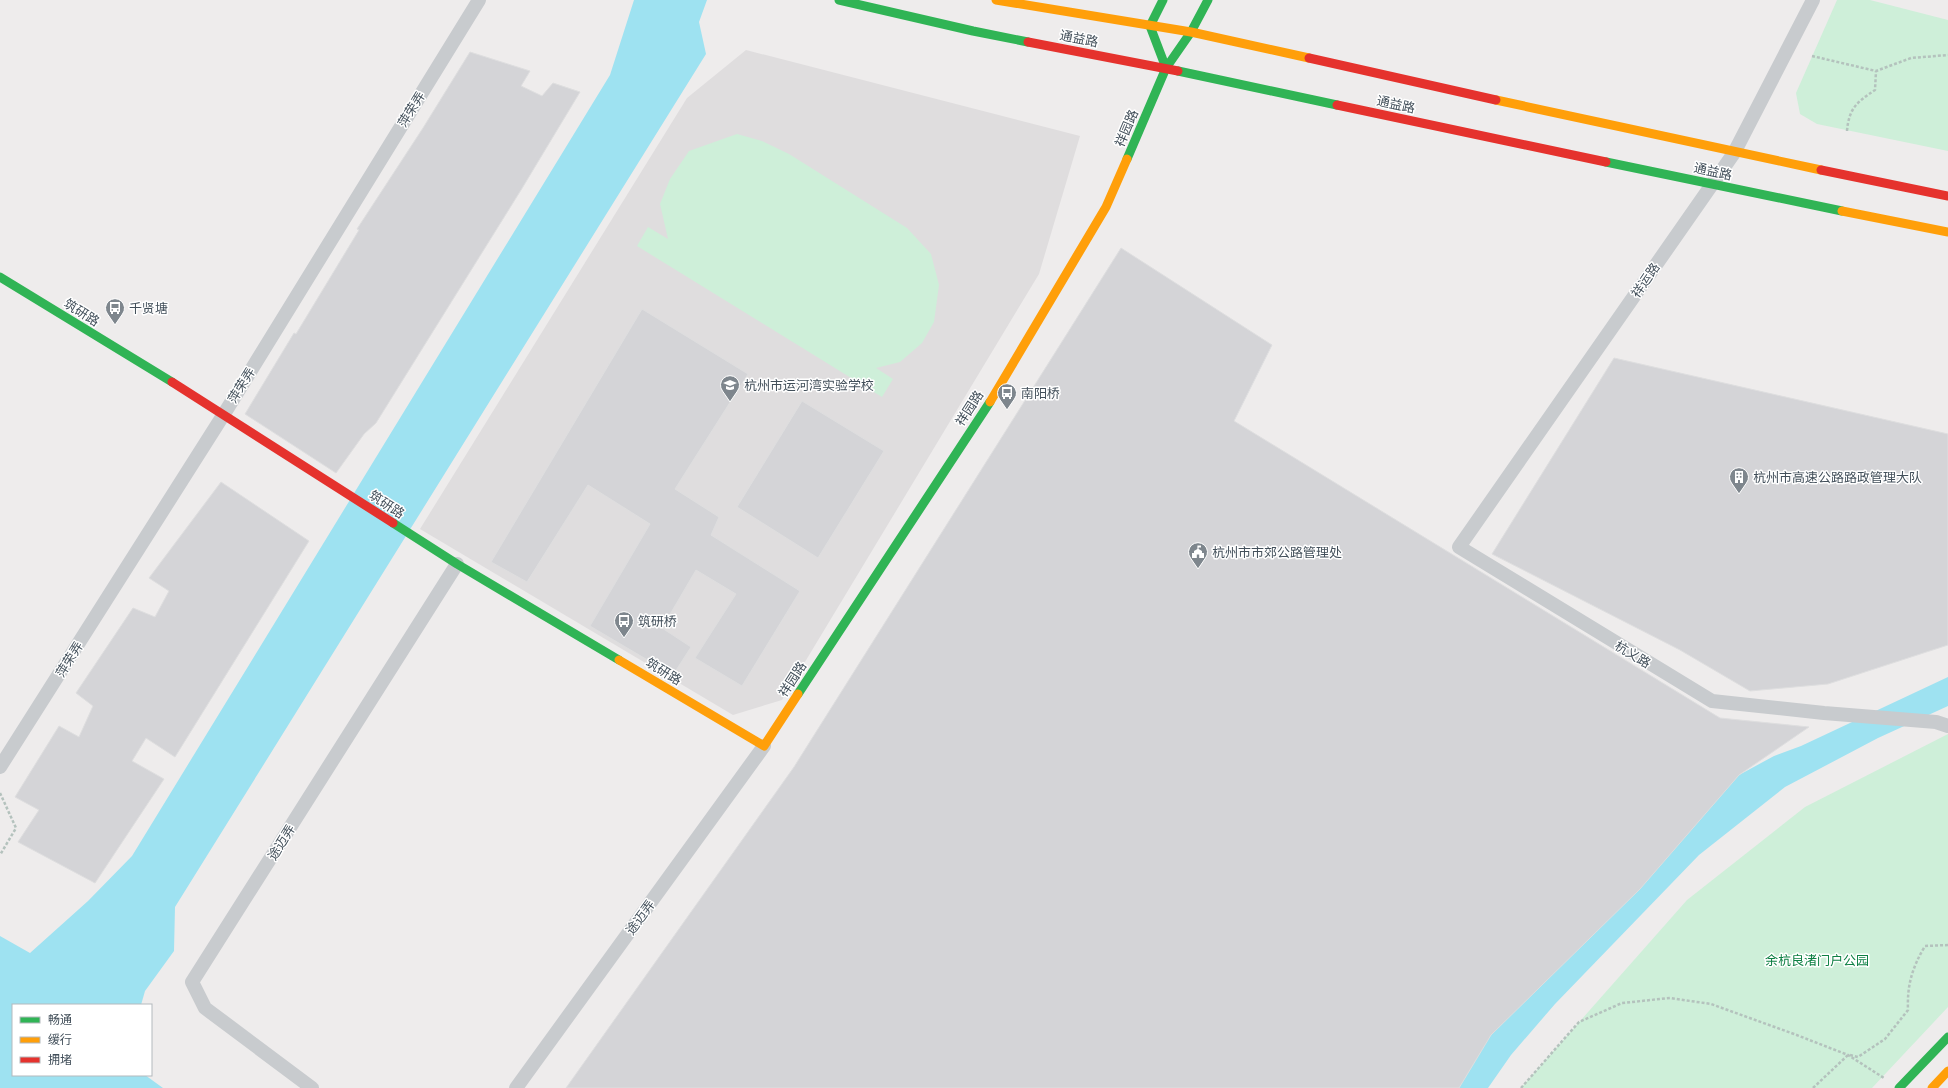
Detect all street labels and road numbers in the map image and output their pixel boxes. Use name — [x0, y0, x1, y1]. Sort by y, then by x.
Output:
street label: 通益路 — [1058, 26, 1100, 50]
street label: 萍荣弄 — [394, 88, 428, 130]
street label: 通益路 — [1375, 92, 1417, 116]
street label: 祥园路 — [1111, 107, 1141, 149]
street label: 通益路 — [1692, 159, 1734, 183]
street label: 祥运路 — [1627, 259, 1663, 301]
street label: 筑研路 — [61, 295, 103, 329]
street label: 萍荣弄 — [224, 364, 258, 406]
street label: 祥园路 — [952, 387, 986, 429]
street label: 筑研路 — [366, 487, 408, 521]
street label: 杭义路 — [1612, 637, 1654, 671]
street label: 萍荣弄 — [52, 638, 86, 680]
street label: 筑研路 — [643, 654, 685, 688]
street label: 祥园路 — [775, 658, 809, 700]
street label: 途迈弄 — [264, 821, 298, 863]
street label: 途迈弄 — [622, 897, 658, 937]

